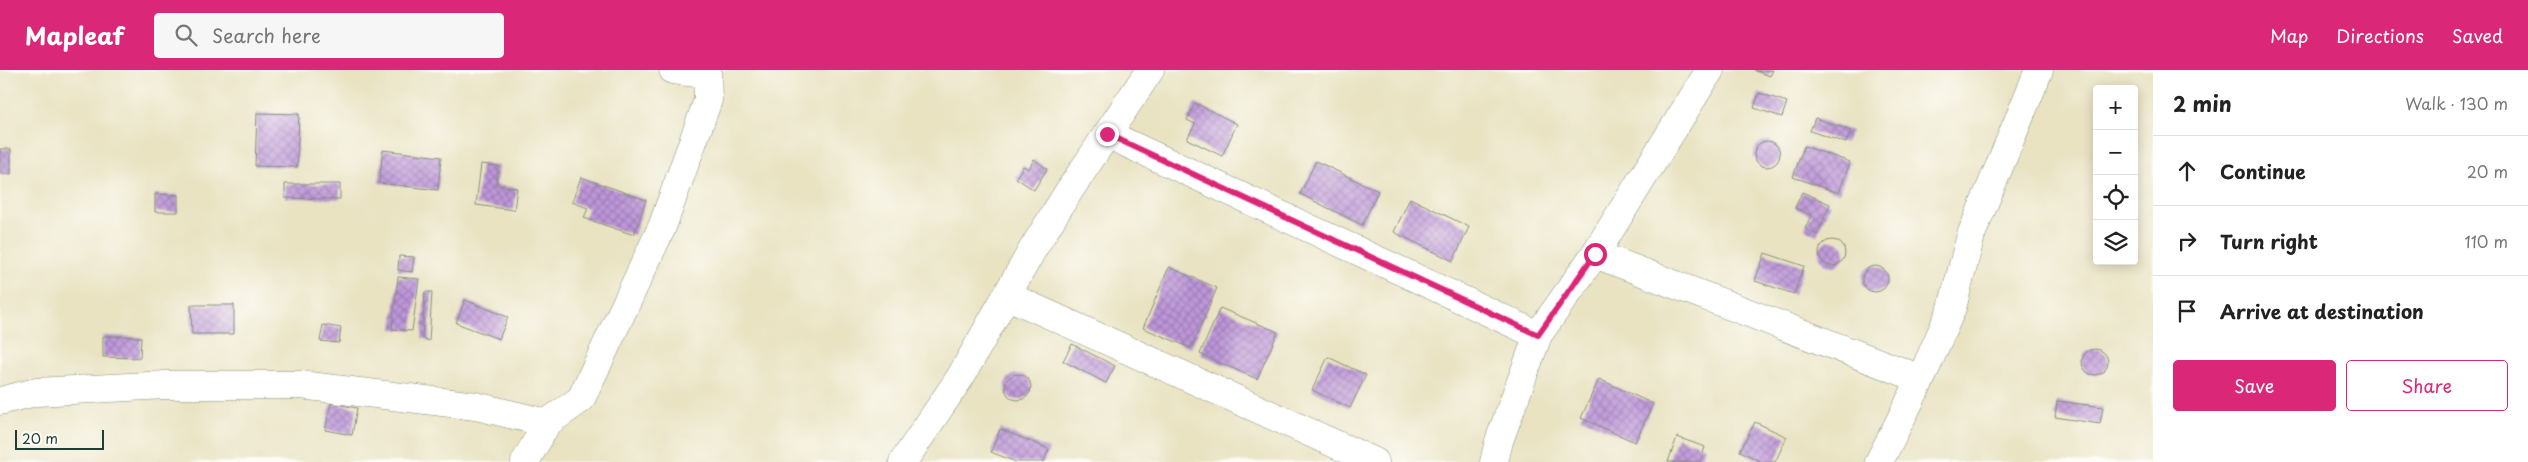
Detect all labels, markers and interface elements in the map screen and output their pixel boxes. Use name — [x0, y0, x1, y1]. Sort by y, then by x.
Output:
search box — [154, 13, 504, 58]
text: Mapleaf — [25, 17, 124, 53]
icon: search — [172, 21, 200, 49]
text: Search here — [212, 21, 321, 49]
text: Map — [2270, 22, 2308, 49]
text: Directions — [2336, 22, 2424, 49]
text: Saved — [2452, 22, 2503, 49]
map controls — [2093, 85, 2138, 265]
button: + — [2093, 85, 2138, 130]
text: 2 min — [2173, 87, 2232, 119]
text: Walk · 130 m — [2405, 91, 2508, 115]
route end — [1096, 123, 1119, 146]
button: − — [2093, 130, 2138, 175]
icon: ahead — [2173, 157, 2201, 185]
text: Continue — [2220, 157, 2306, 185]
text: 20 m — [2467, 159, 2508, 183]
button: locate — [2093, 175, 2138, 220]
button: layers — [2093, 220, 2138, 265]
icon: right — [2173, 227, 2201, 255]
text: Turn right — [2220, 227, 2318, 255]
text: 110 m — [2465, 229, 2508, 253]
route start — [1584, 243, 1607, 266]
icon: arrive — [2173, 297, 2201, 325]
text: Arrive at destination — [2220, 297, 2424, 325]
button: Save — [2173, 360, 2336, 411]
button: Share — [2346, 360, 2508, 411]
scale bar — [15, 427, 104, 450]
text: 20 m — [22, 428, 58, 449]

